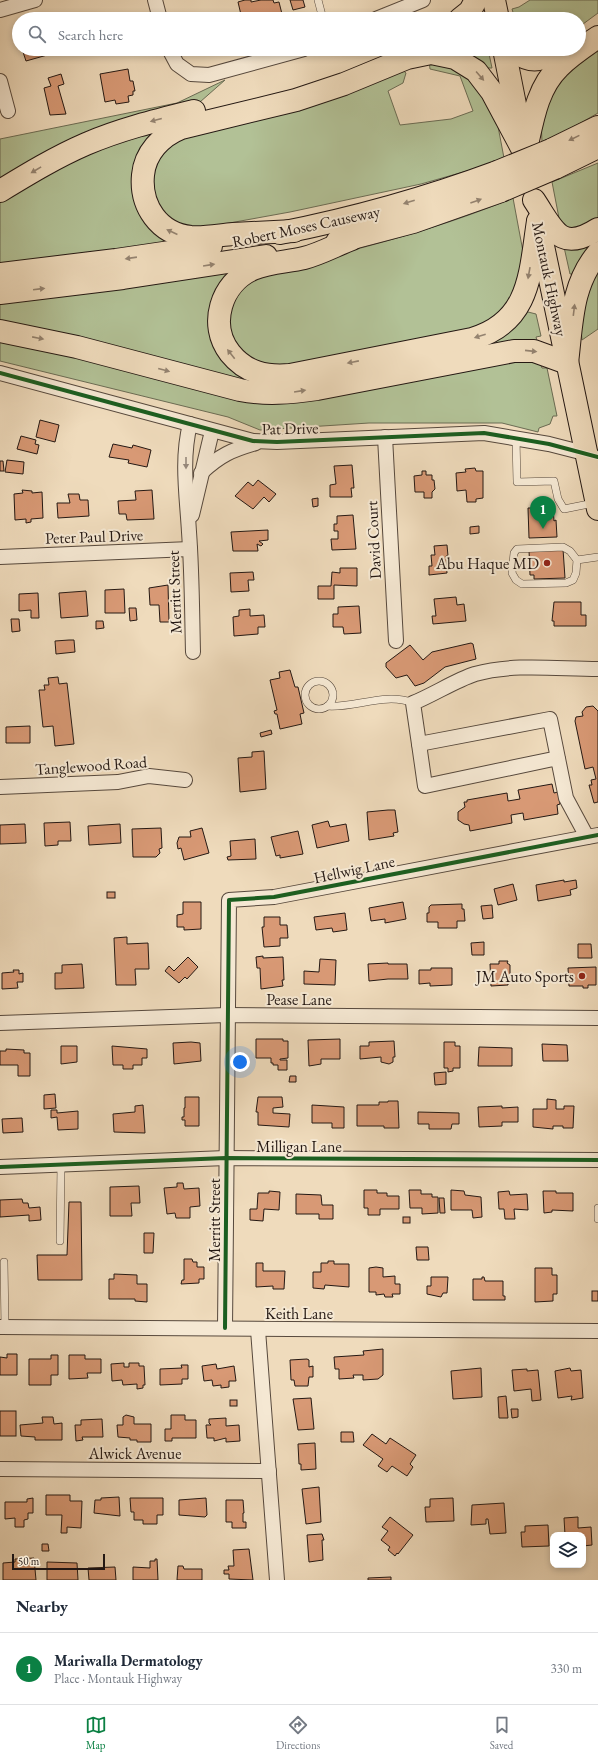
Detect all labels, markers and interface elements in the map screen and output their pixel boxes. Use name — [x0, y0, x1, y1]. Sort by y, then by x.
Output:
search box — [12, 12, 586, 56]
icon: search — [26, 23, 48, 45]
text: Search here — [58, 25, 123, 44]
one-way arrow — [476, 71, 485, 81]
one-way arrow — [150, 118, 162, 124]
one-way arrow — [569, 135, 580, 141]
one-way arrow — [30, 166, 42, 173]
one-way arrow — [470, 197, 482, 203]
one-way arrow — [403, 199, 415, 205]
street label: Robert Moses Causeway — [230, 200, 383, 252]
street label: Montauk Highway — [527, 220, 572, 339]
one-way arrow — [167, 229, 178, 235]
one-way arrow — [125, 255, 138, 261]
one-way arrow — [203, 262, 215, 268]
one-way arrow — [526, 267, 532, 279]
one-way arrow — [33, 286, 45, 292]
one-way arrow — [570, 304, 577, 316]
one-way arrow — [474, 333, 486, 339]
one-way arrow — [32, 336, 44, 342]
one-way arrow — [525, 348, 537, 354]
one-way arrow — [227, 349, 236, 360]
one-way arrow — [347, 360, 359, 366]
one-way arrow — [159, 367, 171, 373]
one-way arrow — [294, 388, 306, 394]
street label: Pat Drive — [261, 418, 319, 439]
one-way arrow — [183, 457, 189, 470]
pin: 1 — [530, 496, 556, 529]
street label: David Court — [361, 500, 386, 580]
street label: Peter Paul Drive — [45, 524, 143, 549]
street label: Merritt Street — [163, 550, 186, 634]
place label: Abu Haque MD — [435, 553, 539, 574]
marker: Abu Haque MD — [542, 558, 552, 568]
street label: Tanglewood Road — [34, 751, 149, 780]
street label: Hellwig Lane — [312, 851, 397, 888]
place label: JM Auto Sports — [474, 966, 574, 987]
marker: JM Auto Sports — [577, 971, 587, 981]
street label: Pease Lane — [266, 989, 332, 1010]
your location — [230, 1052, 250, 1072]
street label: Milligan Lane — [256, 1136, 342, 1157]
street label: Merritt Street — [204, 1178, 225, 1262]
street label: Keith Lane — [265, 1303, 333, 1324]
street label: Alwick Avenue — [88, 1443, 181, 1464]
map controls — [550, 1532, 586, 1568]
button: layers — [550, 1532, 586, 1568]
scale bar — [12, 1552, 105, 1571]
text: 50 m — [18, 1554, 39, 1568]
text: Nearby — [16, 1595, 68, 1617]
text: Mariwalla Dermatology — [54, 1651, 203, 1670]
text: 1 — [26, 1660, 32, 1677]
text: 330 m — [551, 1660, 582, 1677]
text: Place · Montauk Highway — [54, 1670, 182, 1687]
tab: Map — [85, 1714, 107, 1752]
tab: Directions — [276, 1714, 320, 1752]
tab: Saved — [490, 1714, 513, 1752]

